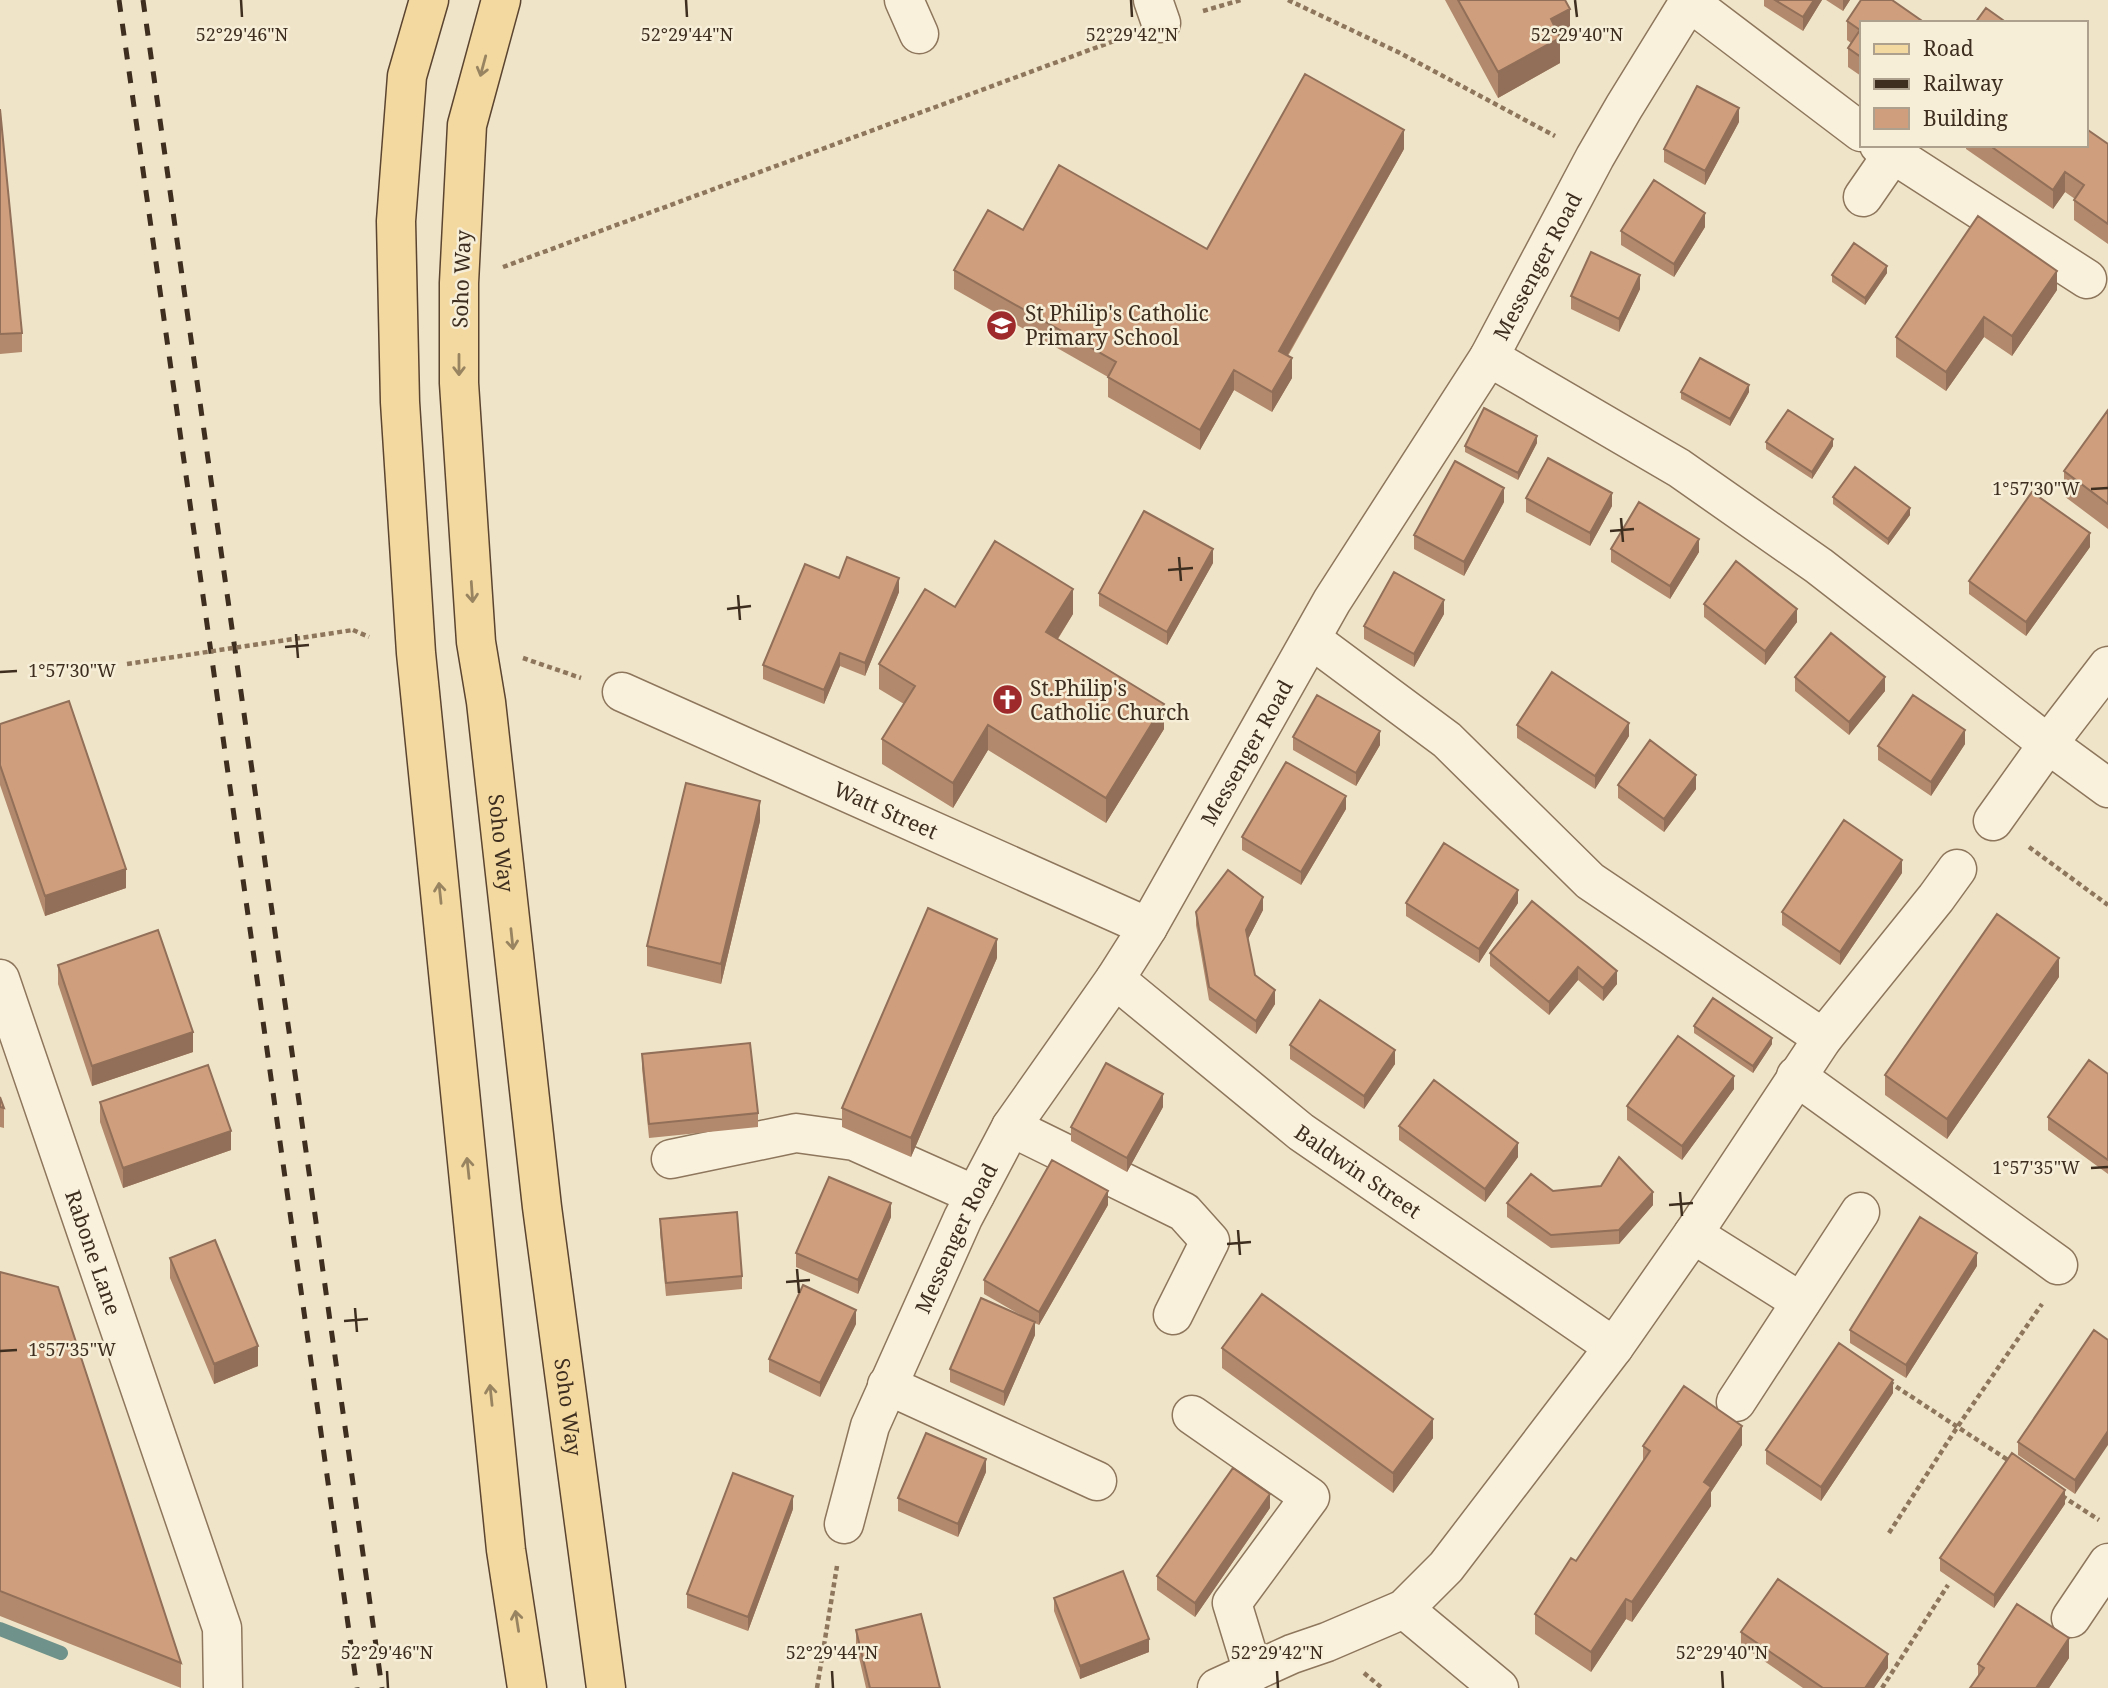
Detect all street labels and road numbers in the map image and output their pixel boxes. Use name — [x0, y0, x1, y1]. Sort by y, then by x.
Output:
street label: Messenger Road — [1487, 187, 1588, 345]
street label: Soho Way — [445, 229, 477, 329]
street label: Messenger Road — [1194, 674, 1299, 830]
street label: Watt Street — [829, 774, 942, 845]
street label: Soho Way — [482, 793, 521, 894]
street label: Baldwin Street — [1289, 1118, 1427, 1224]
street label: Messenger Road — [908, 1158, 1004, 1318]
street label: Rabone Lane — [59, 1186, 128, 1319]
street label: Soho Way — [548, 1356, 589, 1458]

